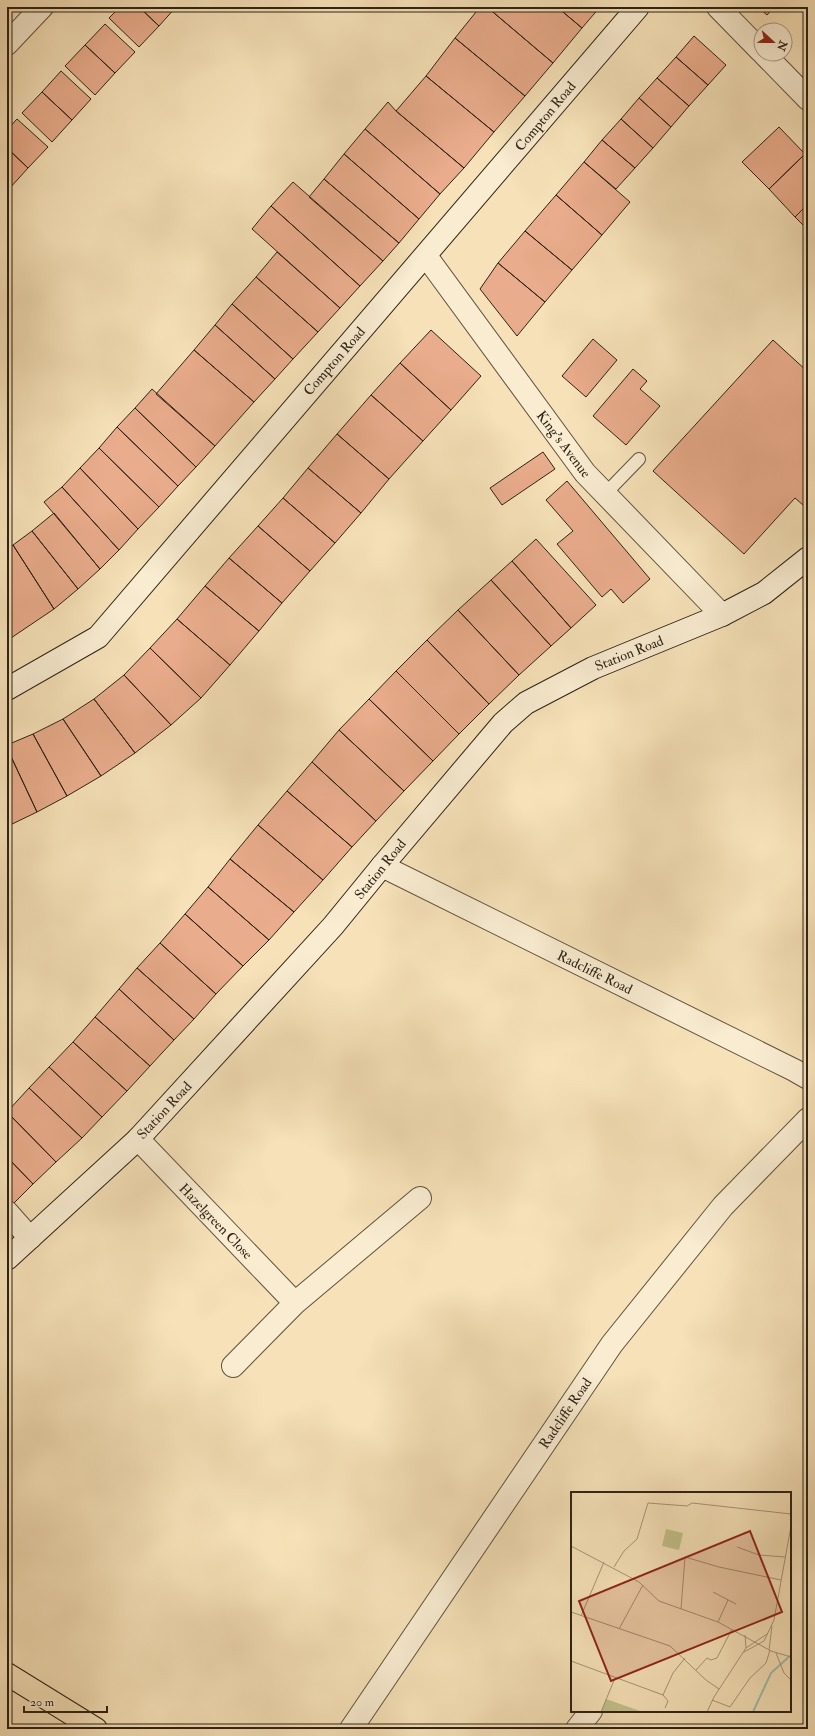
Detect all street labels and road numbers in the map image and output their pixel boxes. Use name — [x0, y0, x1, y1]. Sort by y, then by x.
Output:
street label: Compton Road — [511, 78, 580, 155]
street label: Compton Road — [300, 323, 370, 400]
street label: King's Avenue — [533, 407, 594, 481]
street label: Station Road — [592, 632, 666, 675]
street label: Station Road — [351, 836, 410, 903]
street label: Radcliffe Road — [554, 947, 635, 998]
street label: Station Road — [133, 1078, 195, 1143]
street label: Hazelgreen Close — [175, 1180, 256, 1263]
street label: Radcliffe Road — [536, 1375, 595, 1452]

